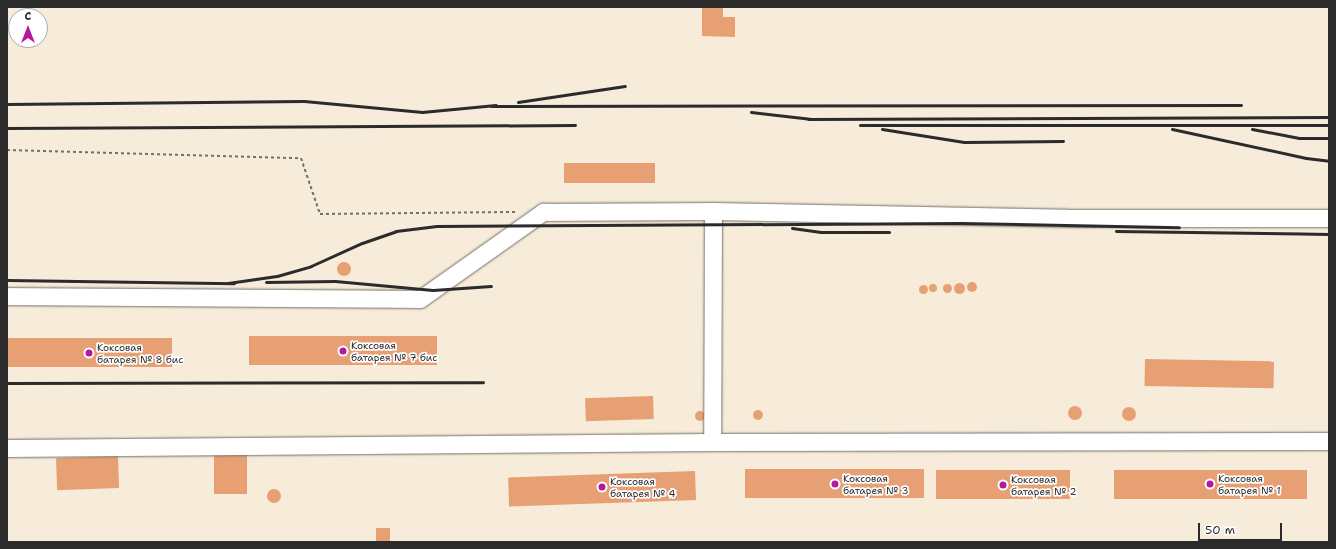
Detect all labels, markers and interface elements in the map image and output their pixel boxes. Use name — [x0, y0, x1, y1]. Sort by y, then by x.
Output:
north arrow — [8, 8, 48, 48]
text: С — [25, 9, 31, 24]
place label: Коксовая батарея № 7 бис — [351, 339, 437, 362]
place label: Коксовая батарея № 8 бис — [97, 341, 183, 364]
marker: Коксовая батарея № 7 бис — [338, 346, 348, 356]
marker: Коксовая батарея № 8 бис — [84, 348, 94, 358]
place label: Коксовая батарея № 3 — [843, 472, 908, 496]
place label: Коксовая батарея № 1 — [1218, 472, 1281, 496]
place label: Коксовая батарея № 2 — [1011, 473, 1076, 496]
place label: Коксовая батарея № 4 — [610, 475, 675, 498]
marker: Коксовая батарея № 3 — [830, 479, 840, 489]
marker: Коксовая батарея № 1 — [1205, 479, 1215, 489]
marker: Коксовая батарея № 2 — [998, 480, 1008, 490]
marker: Коксовая батарея № 4 — [597, 482, 607, 492]
scale bar — [1200, 515, 1284, 541]
text: 50 m — [1205, 522, 1235, 538]

